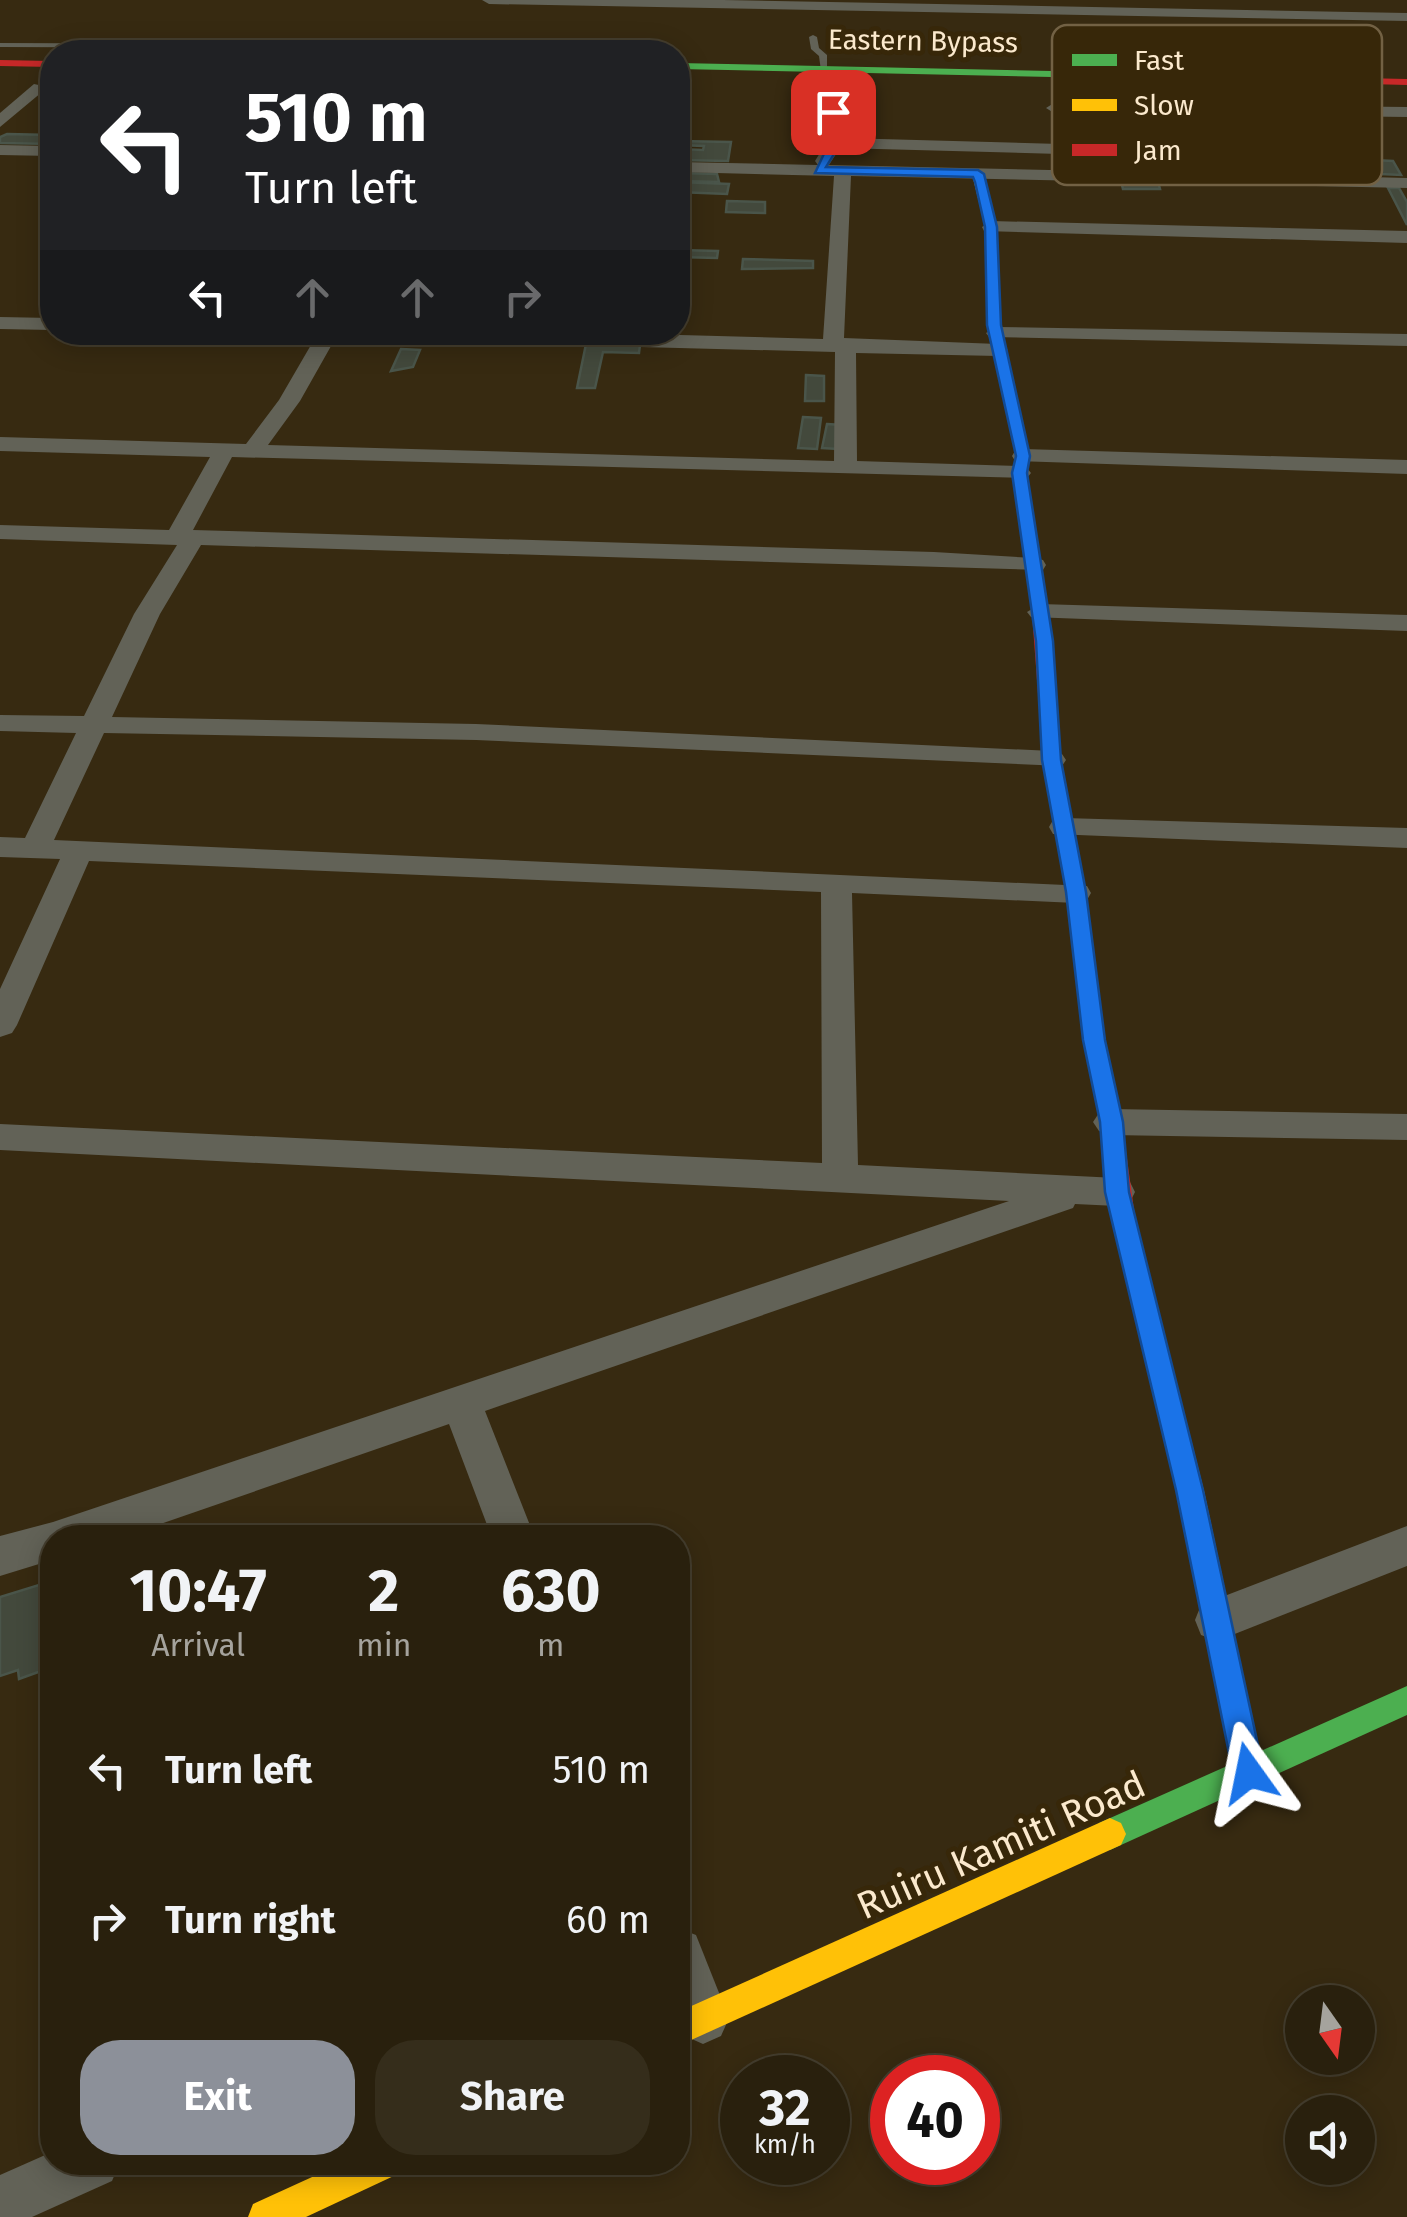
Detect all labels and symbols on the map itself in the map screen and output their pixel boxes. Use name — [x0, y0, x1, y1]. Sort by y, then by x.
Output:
street label: Eastern Bypass — [828, 23, 1018, 59]
legend — [1052, 25, 1382, 185]
text: Fast — [1134, 44, 1185, 77]
pin — [791, 70, 876, 155]
text: Slow — [1134, 89, 1194, 122]
text: Jam — [1134, 134, 1182, 167]
position arrow — [1197, 1721, 1301, 1825]
street label: Ruiru Kamiti Road — [850, 1761, 1152, 1929]
north arrow — [1285, 1985, 1375, 2075]
speed limit sign: 40 — [870, 2055, 1000, 2185]

